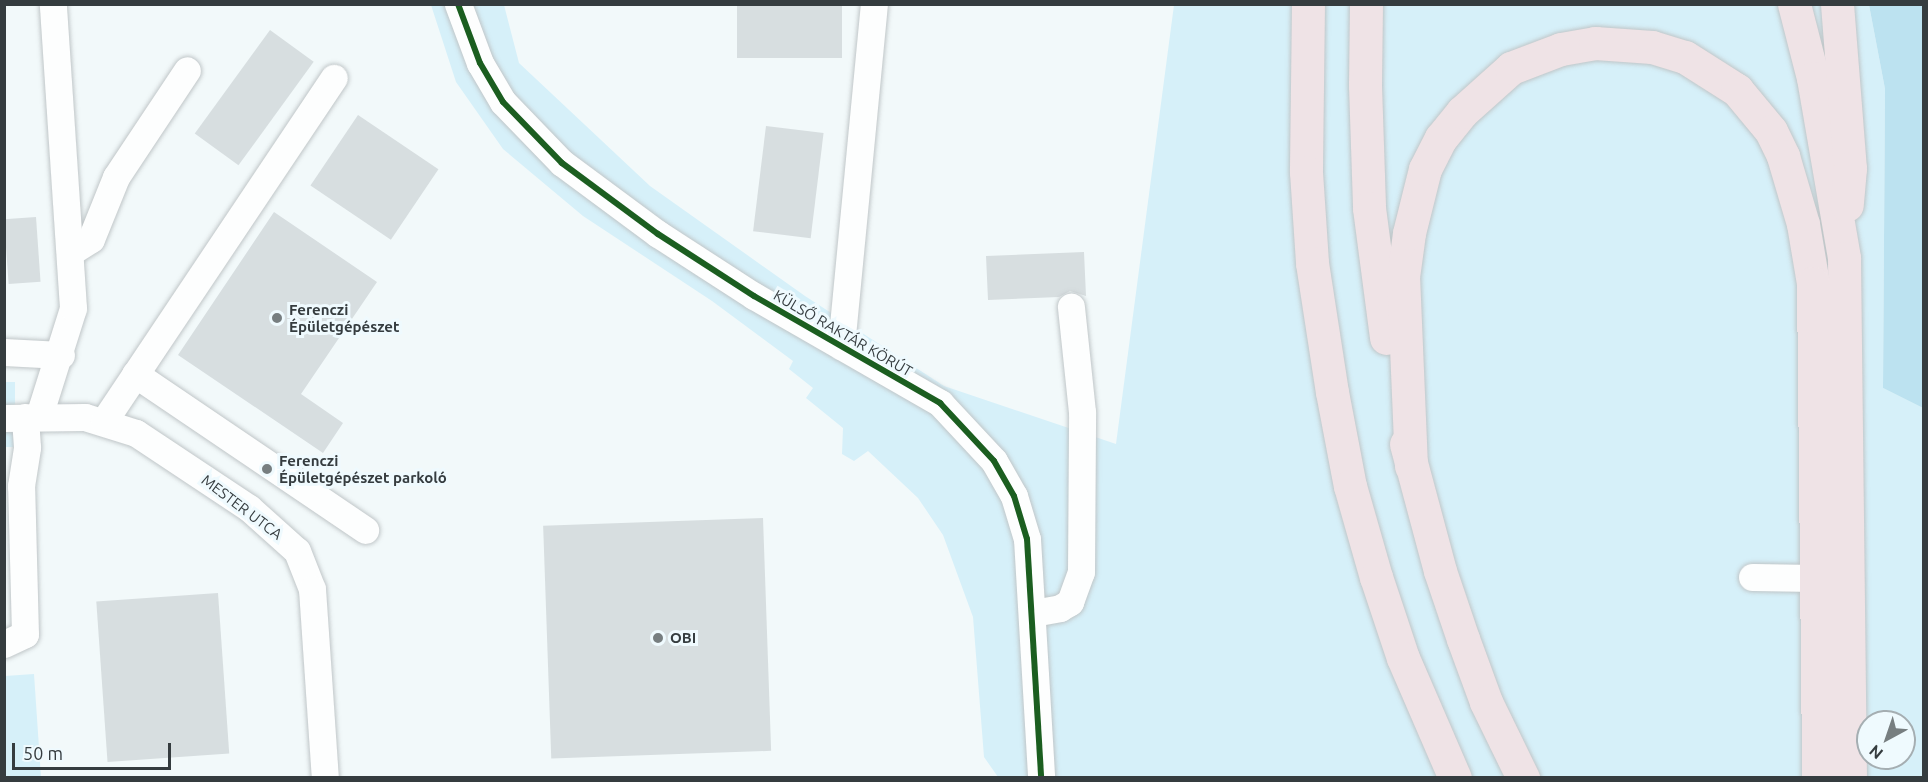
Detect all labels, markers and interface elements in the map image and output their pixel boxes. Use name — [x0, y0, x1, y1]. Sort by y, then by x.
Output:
street label: KÜLSŐ RAKTÁR KÖRÚT — [770, 286, 916, 380]
place label: Ferenczi Épületgépészet — [289, 300, 399, 335]
marker: Ferenczi Épületgépészet — [270, 311, 284, 325]
place label: Ferenczi Épületgépészet parkoló — [279, 451, 447, 486]
marker: Ferenczi Épületgépészet parkoló — [260, 462, 274, 476]
street label: MESTER UTCA — [198, 471, 286, 543]
place label: OBI — [670, 629, 696, 647]
marker: OBI — [651, 631, 665, 645]
north arrow — [1856, 710, 1916, 770]
scale bar — [15, 731, 174, 769]
text: N — [1865, 742, 1886, 763]
text: 50 m — [23, 743, 63, 763]

